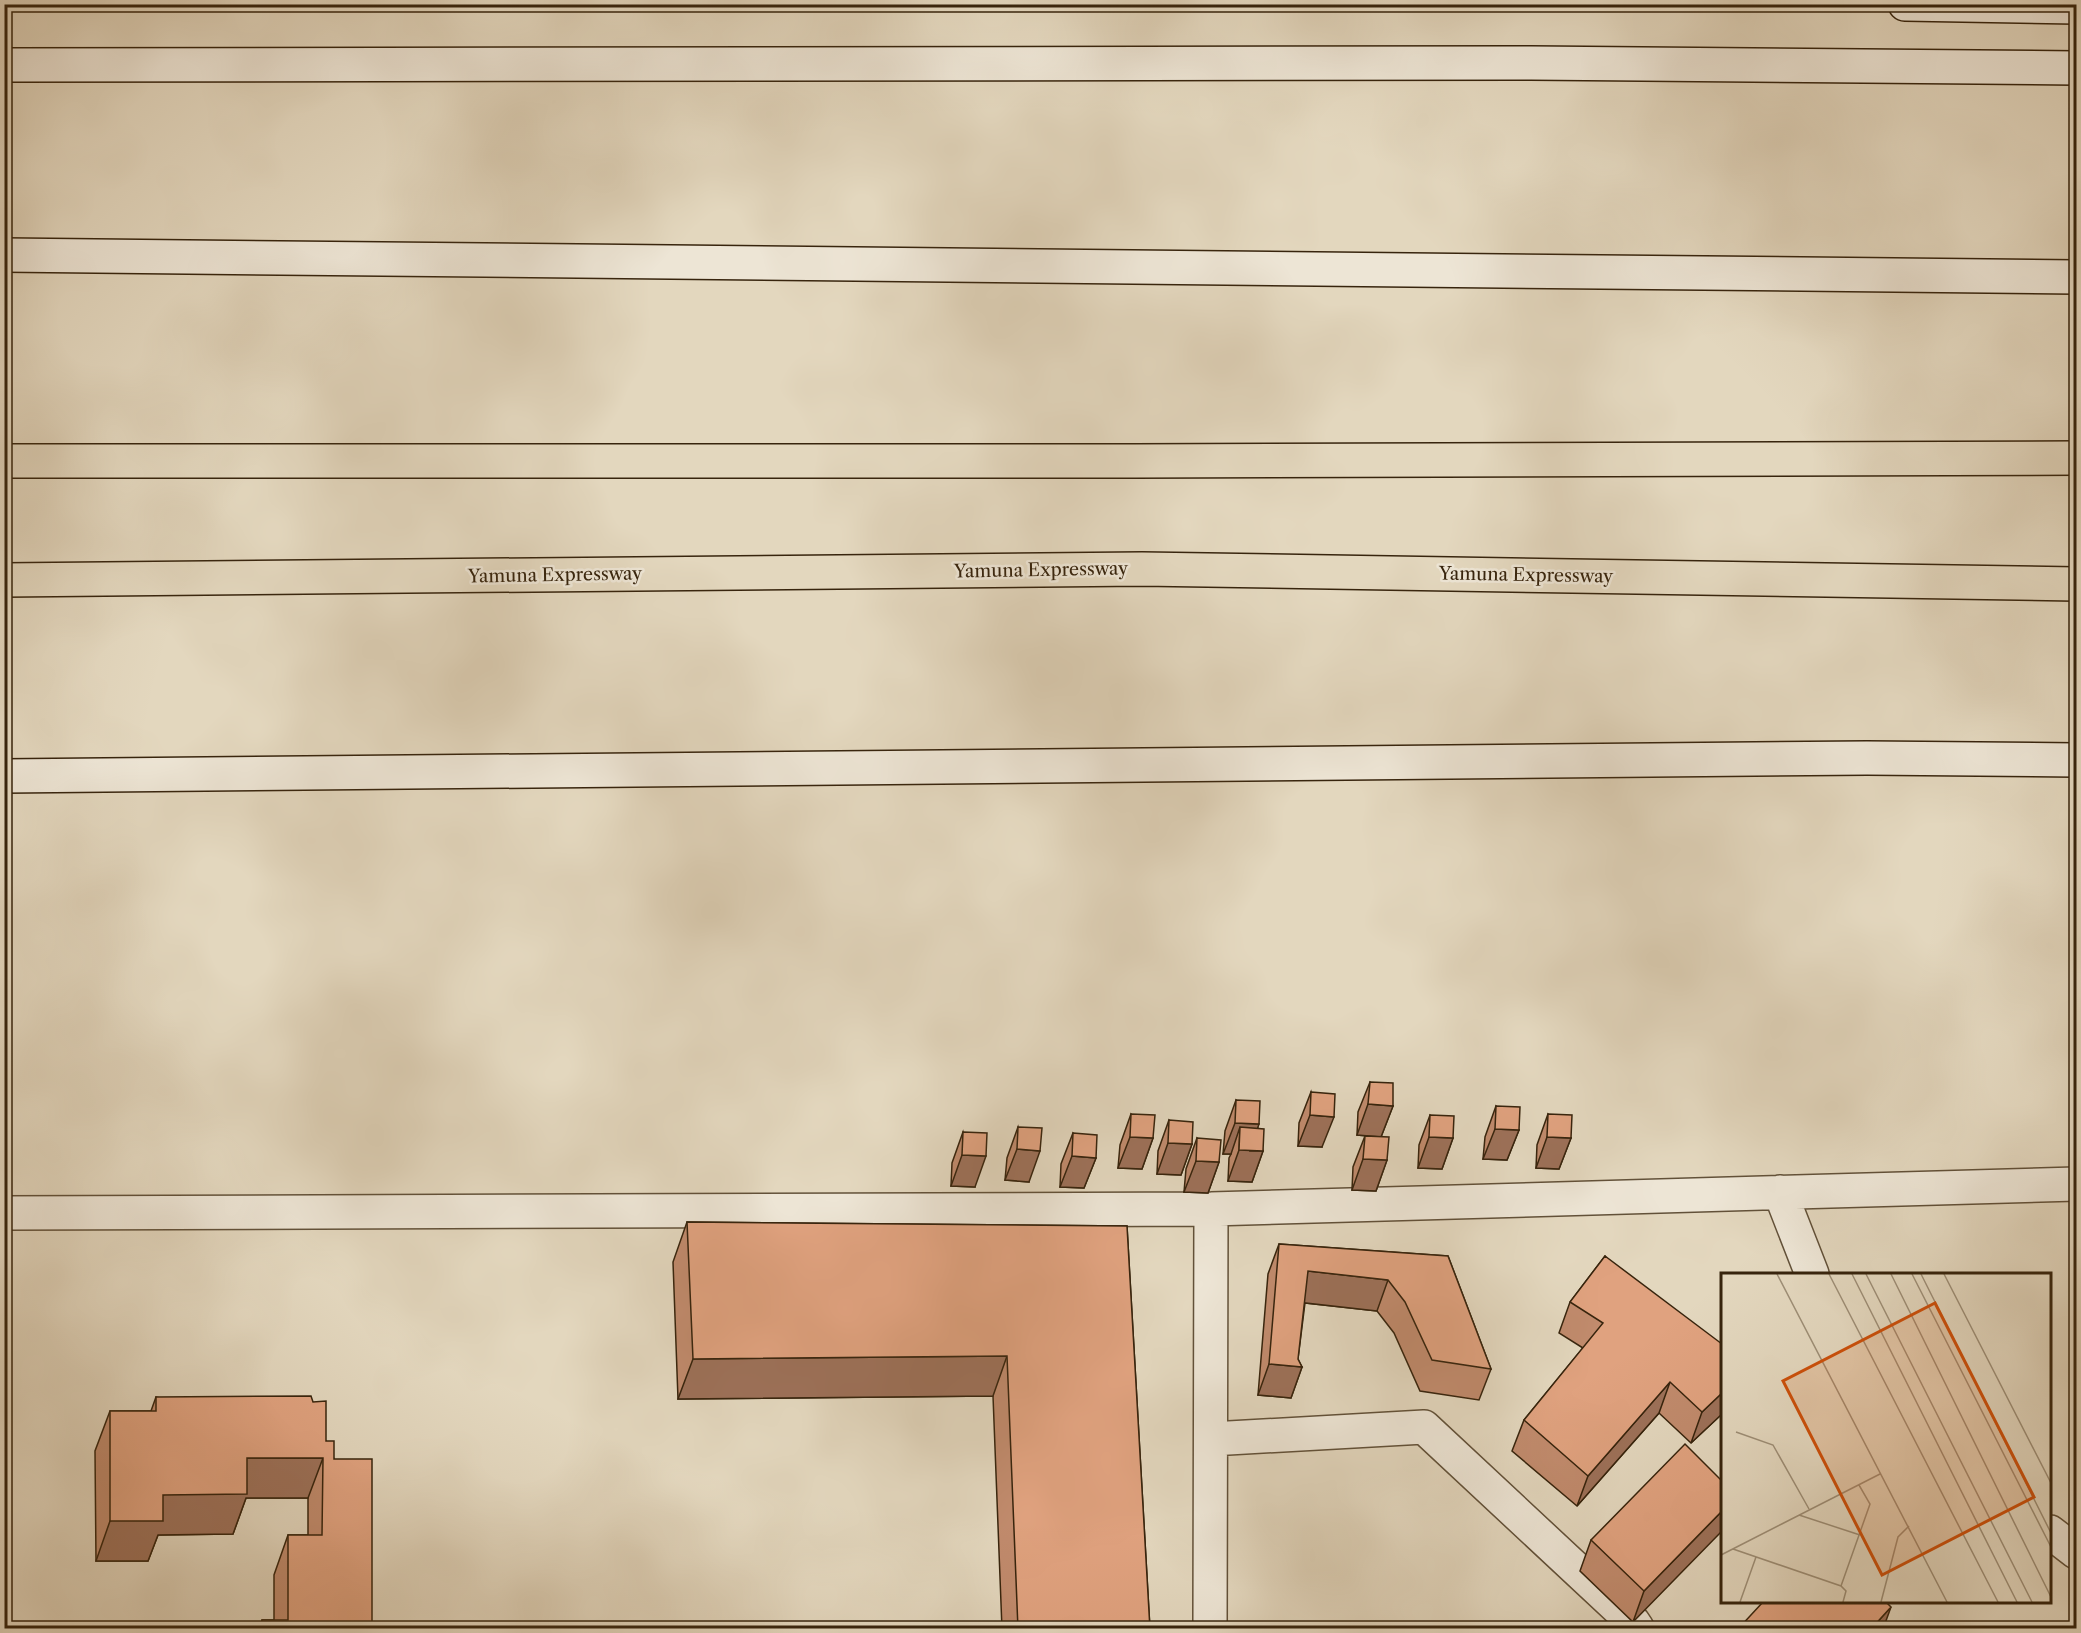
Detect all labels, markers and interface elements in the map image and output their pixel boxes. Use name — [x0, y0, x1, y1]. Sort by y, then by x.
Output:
street label: Yamuna Expressway — [953, 557, 1129, 583]
street label: Yamuna Expressway — [467, 562, 643, 588]
street label: Yamuna Expressway — [1438, 562, 1614, 588]
inset map — [1721, 1273, 2051, 1603]

